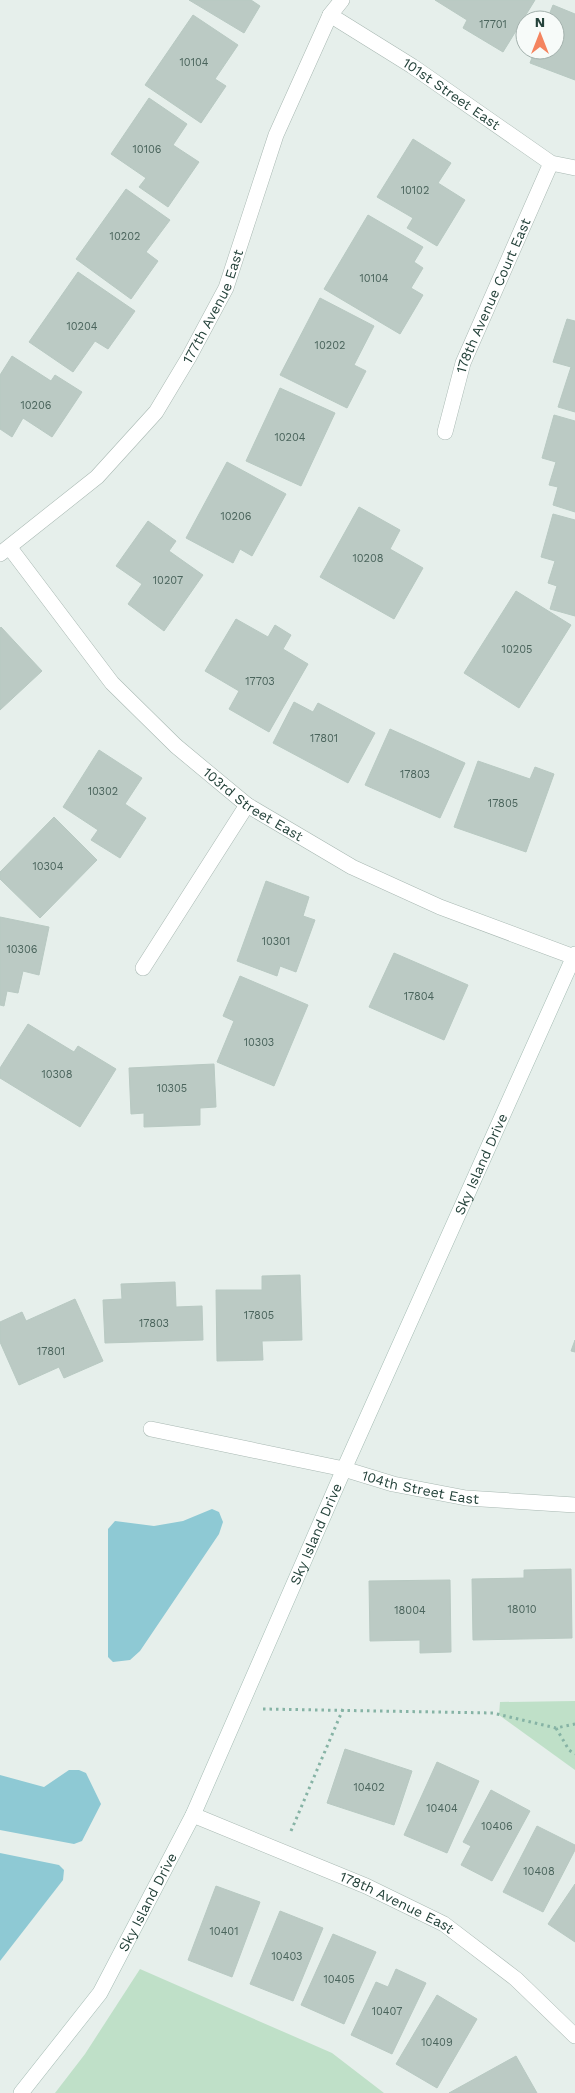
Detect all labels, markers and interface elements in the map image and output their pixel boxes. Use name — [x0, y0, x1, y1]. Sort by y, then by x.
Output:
north arrow — [515, 10, 565, 60]
text: N — [535, 14, 545, 30]
house number: 17701 — [479, 18, 507, 31]
street label: 101st Street East — [400, 54, 503, 133]
house number: 10104 — [180, 56, 209, 69]
house number: 10106 — [133, 143, 162, 156]
house number: 10102 — [401, 184, 429, 197]
street label: 178th Avenue Court East — [453, 216, 534, 375]
house number: 10202 — [110, 230, 140, 243]
street label: 177th Avenue East — [179, 247, 246, 366]
house number: 10104 — [360, 272, 389, 285]
house number: 10204 — [66, 320, 98, 333]
house number: 10202 — [315, 339, 345, 352]
house number: 10206 — [20, 399, 52, 412]
house number: 10204 — [274, 431, 306, 444]
house number: 10206 — [220, 510, 252, 523]
house number: 10208 — [352, 552, 384, 565]
house number: 10207 — [153, 574, 183, 587]
house number: 10205 — [502, 643, 532, 656]
house number: 17703 — [245, 675, 275, 688]
house number: 17801 — [310, 732, 338, 745]
street label: 103rd Street East — [200, 764, 306, 844]
house number: 17803 — [400, 768, 430, 781]
house number: 10302 — [88, 785, 118, 798]
house number: 17805 — [488, 797, 518, 810]
house number: 10304 — [33, 860, 64, 873]
house number: 10301 — [262, 935, 290, 948]
house number: 10306 — [7, 943, 38, 956]
house number: 17804 — [404, 990, 435, 1003]
house number: 10303 — [244, 1036, 274, 1049]
house number: 10308 — [42, 1068, 73, 1081]
house number: 10305 — [157, 1082, 187, 1095]
street label: Sky Island Drive — [451, 1111, 510, 1217]
house number: 17805 — [244, 1309, 274, 1322]
house number: 17803 — [139, 1317, 169, 1330]
house number: 17801 — [37, 1345, 65, 1358]
street label: 104th Street East — [360, 1467, 480, 1507]
street label: Sky Island Drive — [286, 1481, 345, 1587]
house number: 18010 — [507, 1603, 537, 1616]
house number: 18004 — [394, 1604, 426, 1617]
house number: 10402 — [353, 1781, 385, 1794]
house number: 10404 — [426, 1802, 458, 1815]
house number: 10406 — [481, 1820, 513, 1833]
street label: Sky Island Drive — [115, 1850, 180, 1954]
house number: 10408 — [523, 1865, 555, 1878]
street label: 178th Avenue East — [338, 1868, 457, 1937]
house number: 10401 — [210, 1925, 239, 1938]
house number: 10403 — [272, 1950, 302, 1963]
house number: 10405 — [323, 1973, 355, 1986]
house number: 10407 — [372, 2005, 402, 2018]
house number: 10409 — [421, 2036, 453, 2049]

